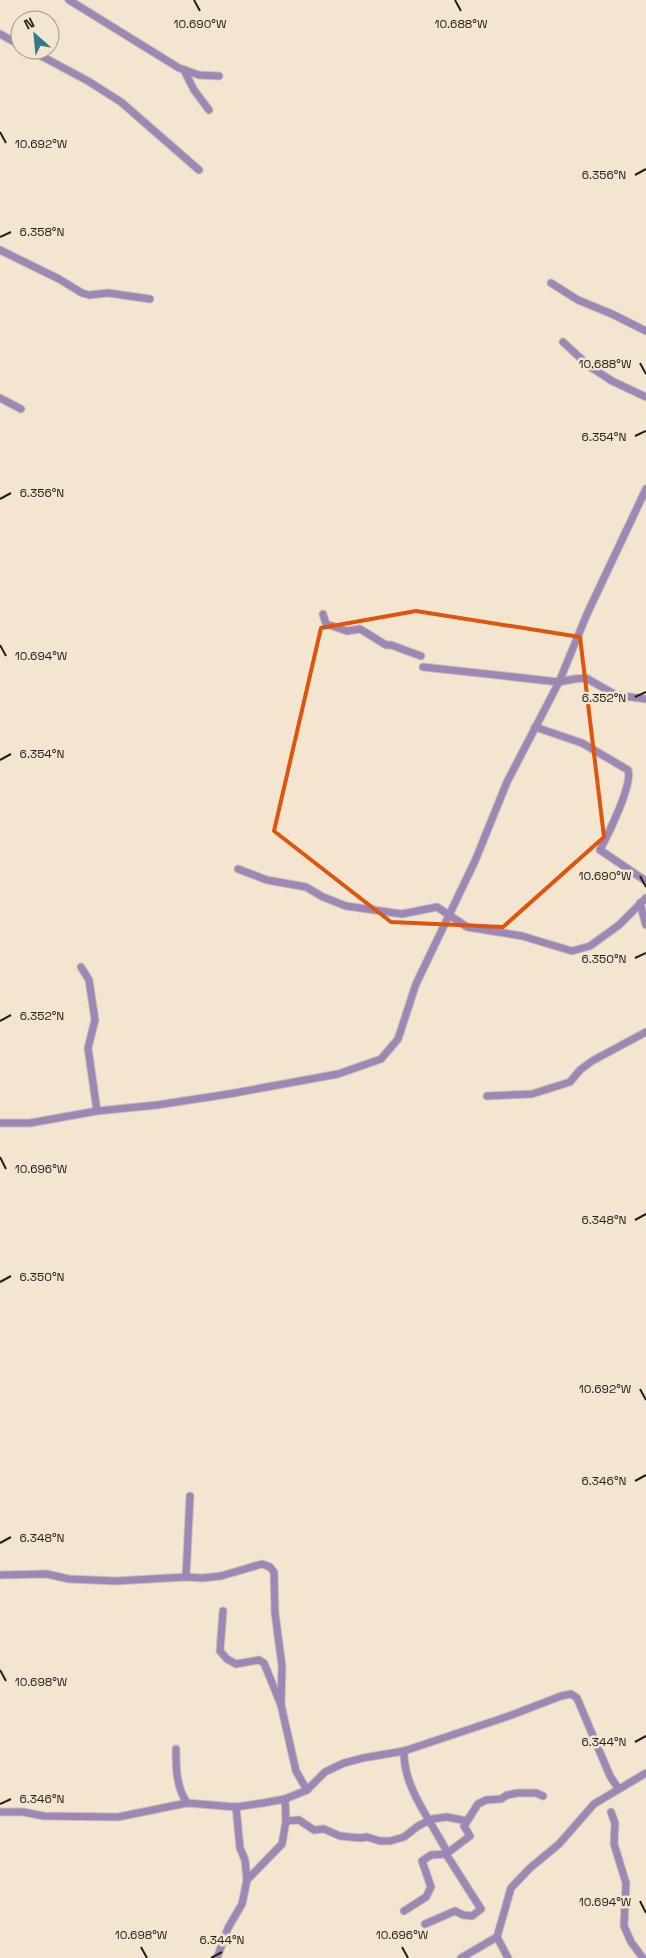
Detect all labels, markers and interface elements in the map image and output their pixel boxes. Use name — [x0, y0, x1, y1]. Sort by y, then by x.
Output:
north arrow — [10, 10, 60, 60]
text: N — [21, 13, 37, 34]
text: 10.690°W — [174, 16, 227, 32]
text: 10.688°W — [435, 16, 488, 32]
text: 10.692°W — [15, 136, 68, 152]
text: 6.356°N — [582, 167, 626, 183]
text: 6.358°N — [20, 224, 64, 240]
text: 10.688°W — [579, 356, 632, 372]
text: 6.354°N — [582, 429, 626, 445]
text: 6.356°N — [20, 485, 64, 501]
text: 10.694°W — [15, 648, 68, 664]
text: 6.352°N — [582, 690, 626, 706]
text: 6.354°N — [20, 746, 64, 762]
text: 10.690°W — [579, 868, 632, 884]
text: 6.350°N — [581, 951, 627, 967]
text: 6.352°N — [20, 1008, 64, 1024]
text: 10.696°W — [15, 1161, 68, 1177]
text: 6.348°N — [581, 1212, 627, 1228]
text: 6.350°N — [19, 1269, 65, 1285]
text: 10.692°W — [579, 1381, 632, 1397]
text: 6.346°N — [581, 1473, 627, 1489]
text: 6.348°N — [19, 1530, 65, 1546]
text: 10.698°W — [15, 1674, 68, 1690]
text: 6.344°N — [581, 1734, 627, 1750]
text: 6.346°N — [19, 1791, 65, 1807]
text: 10.694°W — [579, 1894, 632, 1910]
text: 10.698°W — [115, 1927, 168, 1943]
text: 10.696°W — [376, 1927, 429, 1943]
text: 6.344°N — [199, 1932, 245, 1948]

